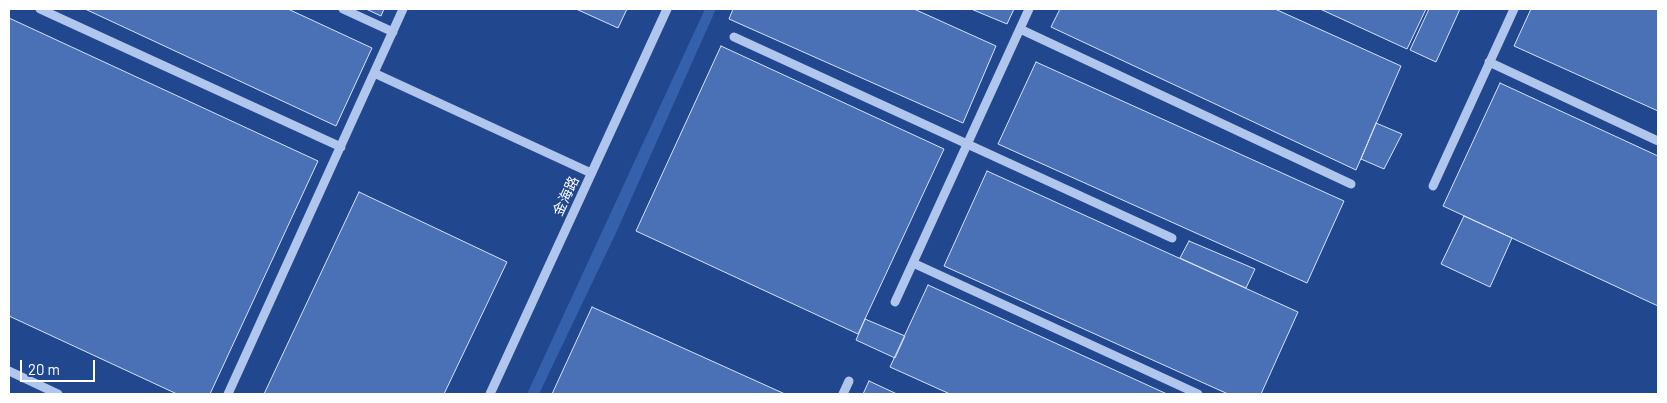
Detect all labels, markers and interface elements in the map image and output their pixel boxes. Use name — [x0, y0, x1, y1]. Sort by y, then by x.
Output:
street label: 金海路 — [550, 173, 582, 219]
scale bar — [22, 350, 98, 382]
text: 20 m — [28, 360, 60, 378]

